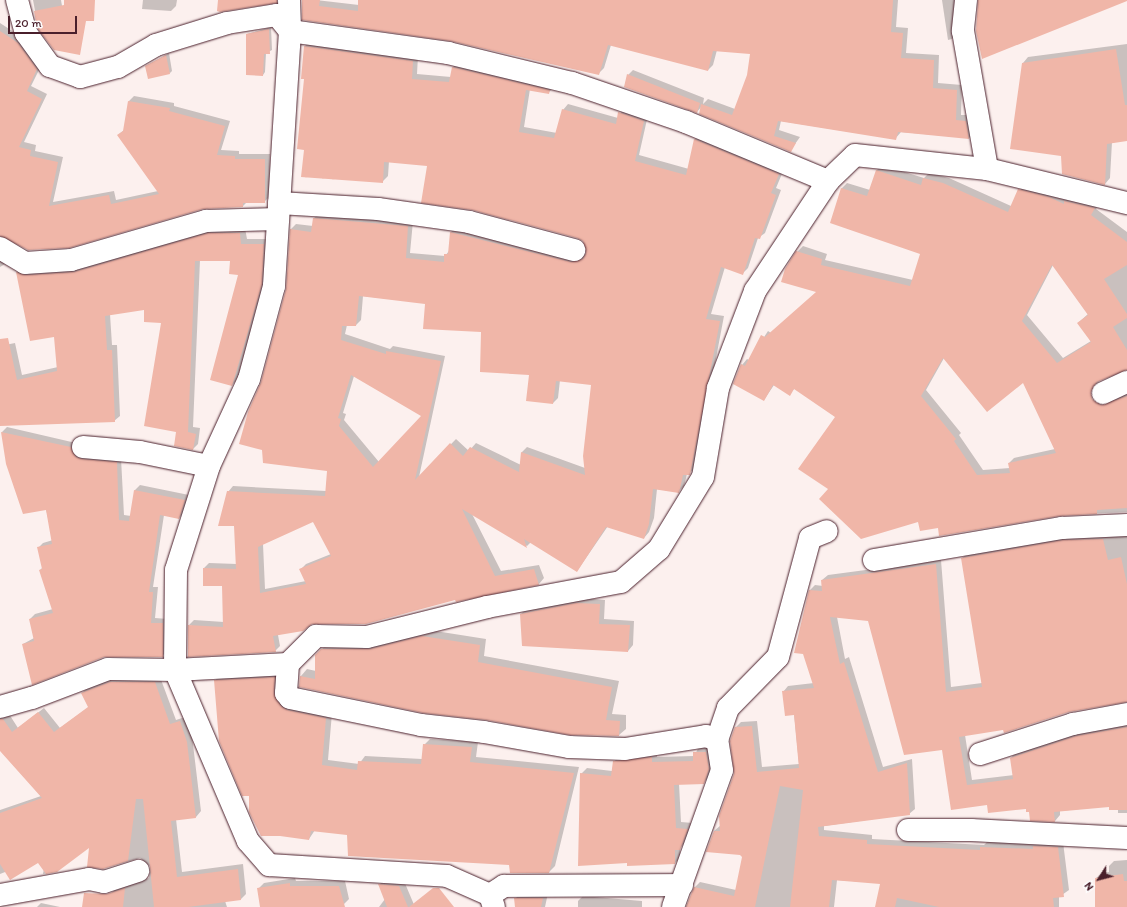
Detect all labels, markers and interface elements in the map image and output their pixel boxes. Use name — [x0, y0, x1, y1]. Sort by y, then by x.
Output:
scale bar — [10, 8, 79, 34]
text: 20 m — [15, 16, 42, 30]
north arrow — [1079, 859, 1119, 899]
text: N — [1081, 880, 1096, 893]

